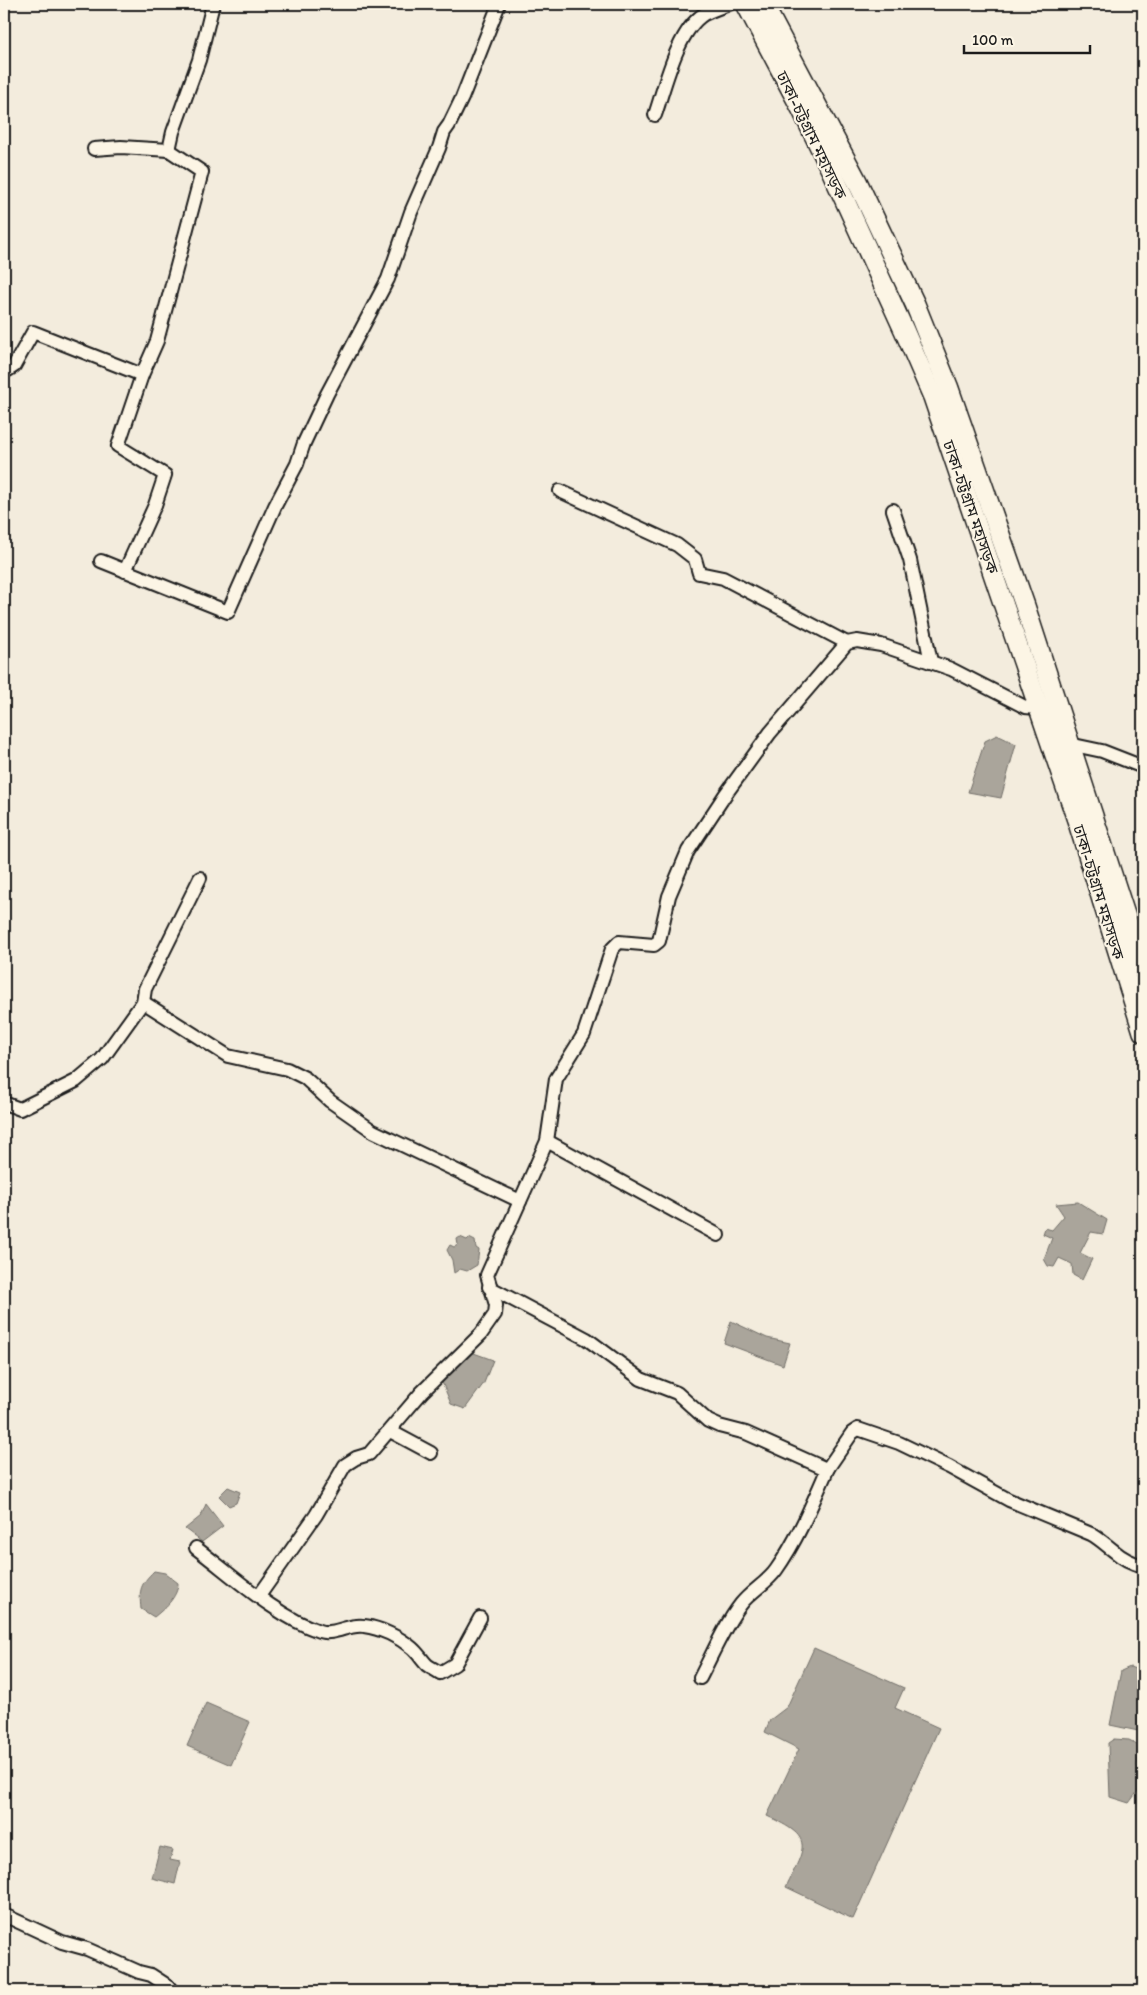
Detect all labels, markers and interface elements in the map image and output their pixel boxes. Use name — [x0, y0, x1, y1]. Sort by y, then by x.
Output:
scale bar — [964, 22, 1091, 54]
text: 100 m — [972, 31, 1014, 49]
street label: ঢাকা-চট্টগ্রাম মহাসড়ক — [772, 67, 851, 203]
street label: ঢাকা-চট্টগ্রাম মহাসড়ক — [938, 437, 1003, 577]
street label: ঢাকা-চট্টগ্রাম মহাসড়ক — [1069, 822, 1128, 963]

